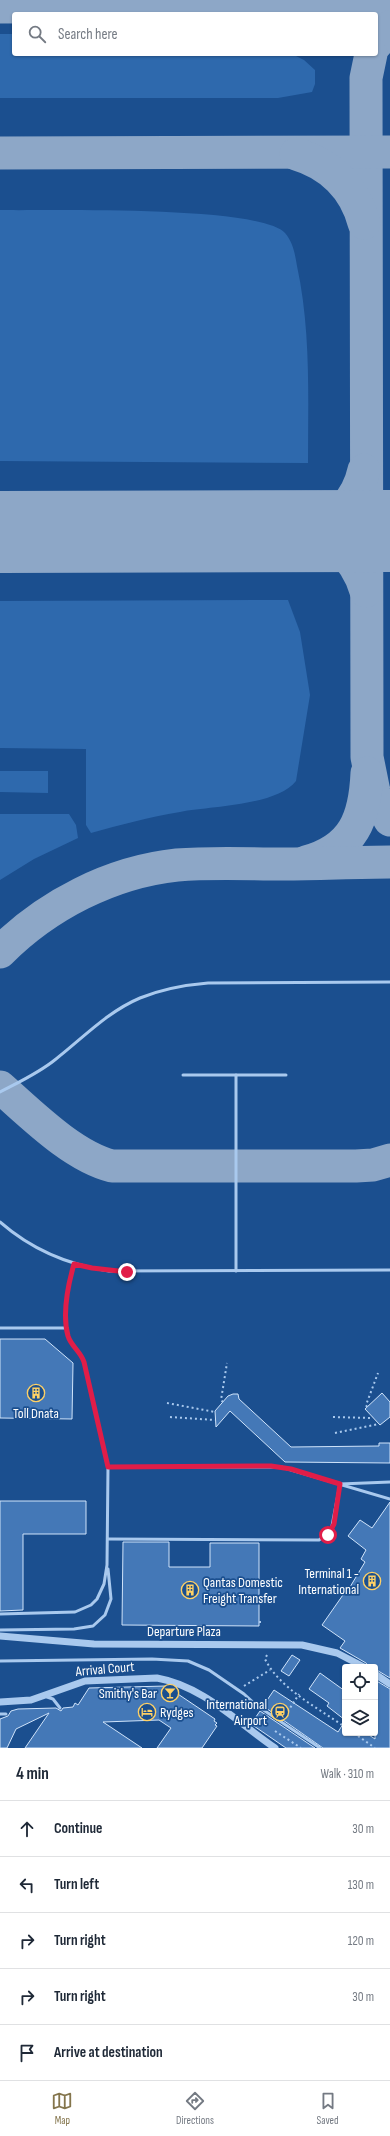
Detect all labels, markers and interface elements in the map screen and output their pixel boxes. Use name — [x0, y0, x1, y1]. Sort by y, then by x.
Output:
search box — [12, 12, 378, 56]
icon: search — [26, 23, 48, 45]
text: Search here — [58, 25, 118, 44]
route end — [118, 1263, 136, 1281]
building icon: Toll Dnata — [26, 1383, 46, 1403]
place label: Toll Dnata — [13, 1405, 59, 1422]
route start — [319, 1526, 337, 1544]
place label: Terminal 1 - International — [298, 1565, 359, 1598]
building icon: Terminal 1 - International — [362, 1571, 382, 1591]
place label: Qantas Domestic Freight Transfer — [203, 1574, 283, 1607]
building icon: Qantas Domestic Freight Transfer — [180, 1580, 200, 1600]
street label: Departure Plaza — [147, 1623, 221, 1640]
street label: Arrival Court — [74, 1658, 135, 1680]
map controls — [342, 1664, 378, 1736]
button: locate — [342, 1664, 378, 1700]
bar icon: Smithy's Bar — [160, 1683, 180, 1703]
place label: Smithy's Bar — [99, 1685, 157, 1702]
place label: International Airport — [206, 1696, 267, 1729]
button: layers — [342, 1700, 378, 1736]
hotel icon: Rydges — [137, 1702, 157, 1722]
station icon: International Airport — [270, 1702, 290, 1722]
place label: Rydges — [160, 1704, 194, 1721]
text: 4 min — [16, 1764, 49, 1784]
text: Walk · 310 m — [321, 1766, 374, 1782]
icon: ahead — [16, 1818, 38, 1840]
text: Continue — [54, 1819, 103, 1838]
text: 30 m — [352, 1821, 374, 1837]
icon: left — [16, 1874, 38, 1896]
text: Turn left — [54, 1875, 99, 1894]
text: 130 m — [348, 1877, 374, 1893]
icon: right — [16, 1930, 38, 1952]
text: Turn right — [54, 1931, 106, 1950]
text: 120 m — [348, 1933, 374, 1949]
icon: right — [16, 1986, 38, 2008]
text: Turn right — [54, 1987, 106, 2006]
text: 30 m — [352, 1989, 374, 2005]
icon: arrive — [16, 2042, 38, 2064]
text: Arrive at destination — [54, 2043, 163, 2062]
tab: Map — [51, 2090, 73, 2127]
tab: Directions — [176, 2090, 214, 2127]
tab: Saved — [317, 2090, 339, 2127]

